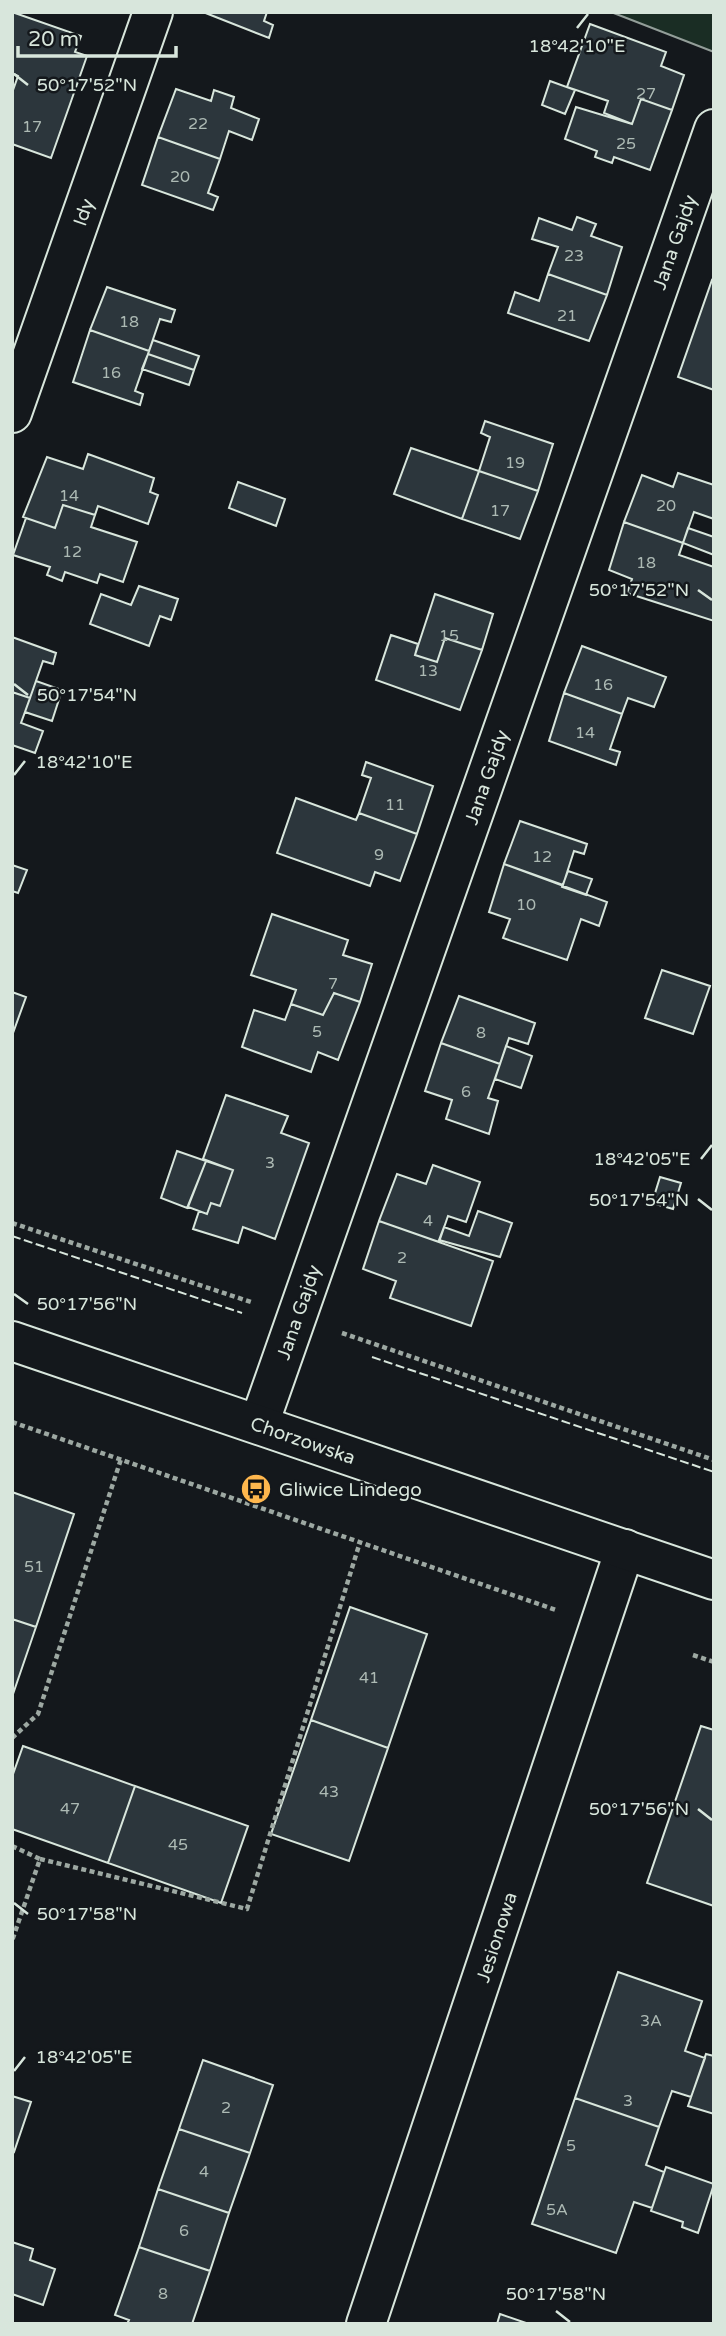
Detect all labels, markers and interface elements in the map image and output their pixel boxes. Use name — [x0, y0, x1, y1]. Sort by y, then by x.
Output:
scale bar — [18, 14, 175, 58]
text: 20 m — [28, 27, 79, 52]
text: 18°42'10"E — [529, 35, 625, 57]
text: 50°17'52"N — [37, 74, 137, 96]
house number: 27 — [636, 84, 656, 104]
house number: 22 — [188, 114, 208, 134]
house number: 17 — [22, 117, 42, 137]
house number: 25 — [616, 134, 636, 154]
house number: 20 — [170, 167, 190, 187]
street label: Jana Gajdy — [648, 192, 701, 293]
street label: Idy — [69, 196, 99, 229]
house number: 23 — [564, 246, 584, 266]
house number: 21 — [557, 306, 577, 326]
house number: 18 — [119, 312, 139, 332]
house number: 16 — [101, 363, 121, 383]
house number: 19 — [505, 453, 525, 473]
house number: 14 — [59, 486, 79, 506]
house number: 20 — [656, 496, 676, 516]
house number: 17 — [490, 501, 510, 521]
house number: 12 — [62, 542, 82, 562]
house number: 18 — [636, 553, 656, 573]
text: 50°17'52"N — [589, 579, 689, 601]
house number: 15 — [439, 626, 459, 646]
house number: 13 — [418, 661, 438, 681]
house number: 16 — [593, 675, 613, 695]
text: 50°17'54"N — [37, 684, 137, 706]
house number: 14 — [575, 723, 595, 743]
street label: Jana Gajdy — [460, 727, 513, 828]
text: 18°42'10"E — [36, 751, 132, 773]
house number: 11 — [385, 795, 405, 815]
house number: 9 — [374, 845, 384, 865]
house number: 12 — [532, 847, 552, 867]
house number: 10 — [516, 895, 536, 915]
house number: 7 — [328, 974, 338, 994]
house number: 5 — [312, 1022, 322, 1042]
house number: 8 — [476, 1023, 486, 1043]
house number: 6 — [461, 1082, 471, 1102]
text: 18°42'05"E — [594, 1148, 690, 1170]
house number: 3 — [265, 1153, 275, 1173]
text: 50°17'54"N — [589, 1189, 689, 1211]
house number: 4 — [423, 1211, 433, 1231]
house number: 2 — [397, 1248, 407, 1268]
street label: Jana Gajdy — [272, 1262, 325, 1363]
text: 50°17'56"N — [37, 1293, 137, 1315]
street label: Chorzowska — [247, 1413, 358, 1469]
bus stop icon: Gliwice Lindego — [239, 1472, 273, 1506]
place label: Gliwice Lindego — [279, 1479, 422, 1501]
house number: 51 — [24, 1557, 44, 1577]
house number: 41 — [359, 1668, 379, 1688]
house number: 43 — [319, 1782, 339, 1802]
text: 50°17'56"N — [589, 1798, 689, 1820]
house number: 47 — [60, 1799, 80, 1819]
house number: 45 — [168, 1835, 188, 1855]
street label: Jesionowa — [472, 1889, 522, 1985]
text: 50°17'58"N — [37, 1903, 137, 1925]
house number: 3A — [640, 2011, 662, 2031]
text: 18°42'05"E — [36, 2046, 132, 2068]
house number: 3 — [623, 2091, 633, 2111]
house number: 2 — [221, 2098, 231, 2118]
house number: 5 — [566, 2136, 576, 2156]
house number: 4 — [199, 2162, 209, 2182]
house number: 5A — [546, 2200, 568, 2220]
house number: 6 — [179, 2221, 189, 2241]
text: 50°17'58"N — [506, 2283, 606, 2305]
house number: 8 — [158, 2284, 168, 2304]

